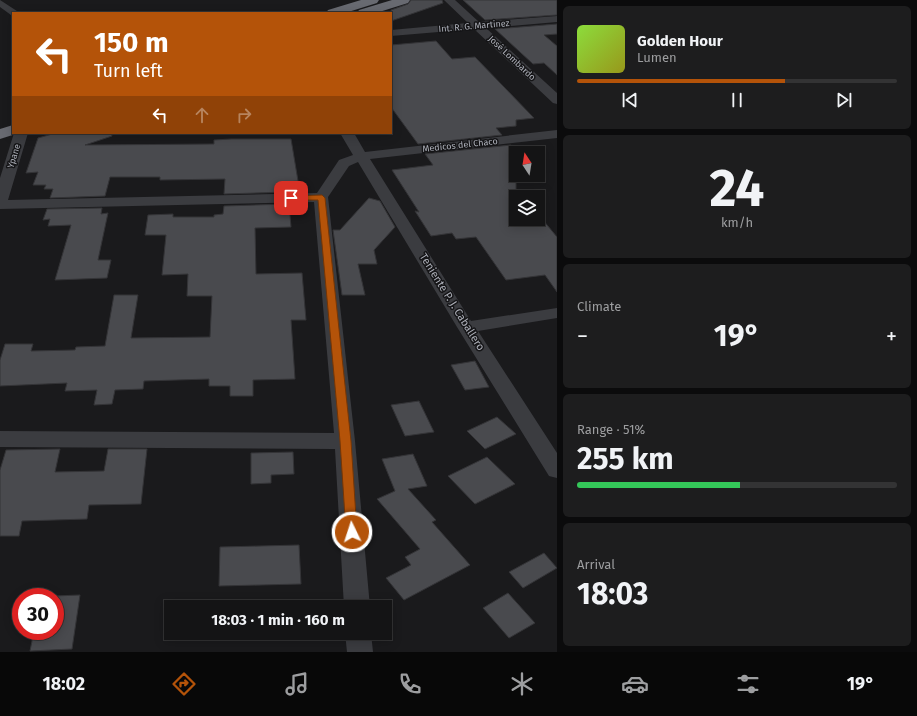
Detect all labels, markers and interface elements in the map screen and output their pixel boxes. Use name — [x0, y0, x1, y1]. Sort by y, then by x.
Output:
street label: Int. R. G. Martinez — [438, 18, 510, 34]
text: 150 m — [94, 26, 169, 59]
icon: left — [28, 28, 80, 80]
text: Golden Hour — [637, 32, 723, 50]
street label: José Lombardo — [486, 34, 538, 82]
text: Lumen — [637, 50, 677, 65]
text: Turn left — [94, 60, 163, 82]
icon: previous — [619, 89, 641, 111]
icon: pause — [726, 89, 748, 111]
icon: next — [833, 89, 855, 111]
icon: left — [149, 104, 171, 126]
icon: ahead — [191, 104, 213, 126]
icon: right — [233, 104, 255, 126]
street label: Medicos del Chaco — [422, 136, 498, 154]
street label: Ypane — [6, 143, 22, 169]
north arrow — [509, 146, 545, 182]
map controls — [509, 146, 545, 226]
text: 24 — [710, 157, 764, 220]
pin — [274, 181, 308, 215]
icon: arrive — [280, 187, 302, 209]
button: layers — [509, 190, 545, 226]
text: km/h — [721, 215, 753, 230]
street label: Teniente P. J. Caballero — [417, 251, 487, 353]
text: Climate — [577, 299, 621, 314]
text: 19° — [714, 318, 760, 354]
text: − — [577, 323, 588, 350]
text: + — [886, 323, 897, 350]
text: Range · 51% — [577, 422, 645, 437]
text: 255 km — [577, 441, 674, 477]
position arrow — [331, 511, 373, 553]
text: Arrival — [577, 557, 615, 572]
text: 18:03 — [577, 576, 648, 612]
speed limit sign: 30 — [12, 588, 64, 640]
text: 18:03 · 1 min · 160 m — [211, 611, 345, 629]
icon: directions — [170, 670, 198, 698]
icon: music — [283, 670, 311, 698]
icon: phone — [396, 670, 424, 698]
icon: climate — [508, 670, 536, 698]
icon: car — [621, 670, 649, 698]
icon: filters — [734, 670, 762, 698]
text: 18:02 — [42, 673, 85, 695]
text: 19° — [847, 673, 875, 695]

